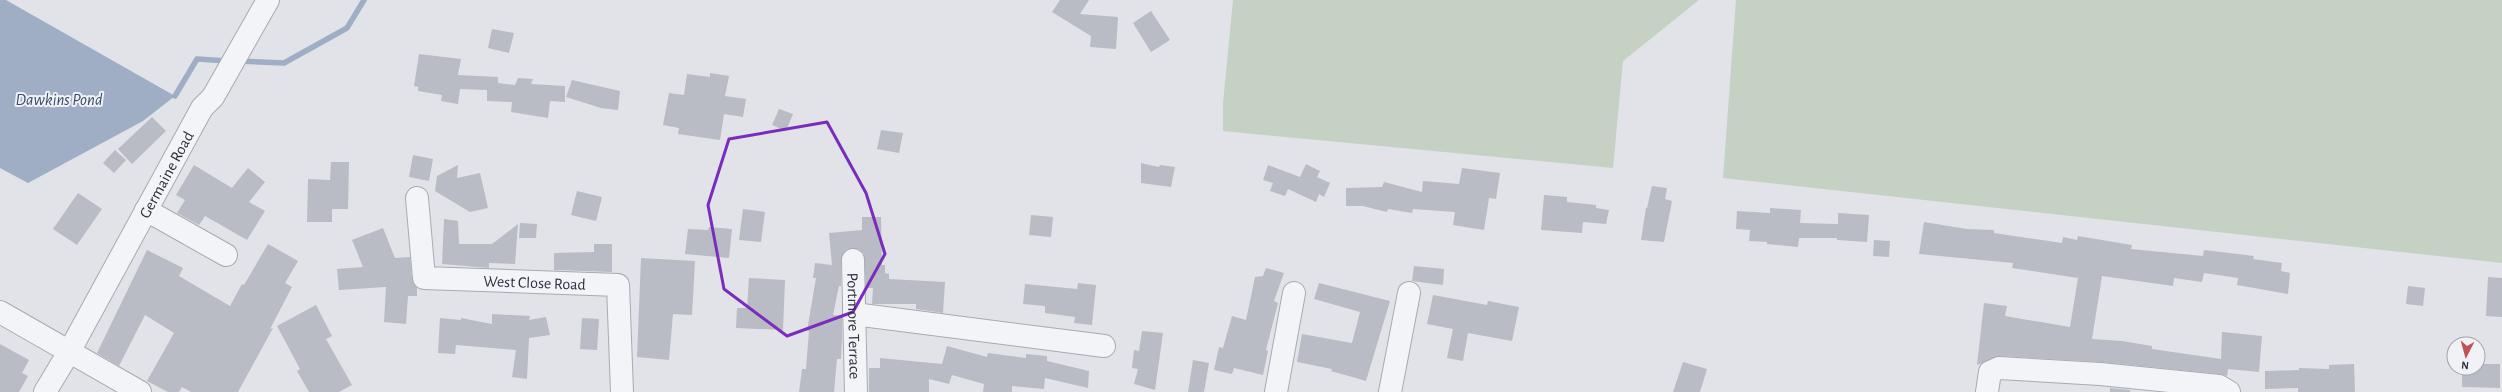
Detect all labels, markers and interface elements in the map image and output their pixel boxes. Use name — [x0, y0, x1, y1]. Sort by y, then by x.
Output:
water label: Dawkins Pond — [16, 91, 103, 108]
street label: Germaine Road — [137, 129, 197, 221]
street label: West Close Road — [483, 273, 586, 293]
street label: Portmore Terrace — [844, 273, 863, 380]
north arrow — [2446, 336, 2486, 376]
text: N — [2461, 360, 2469, 371]

